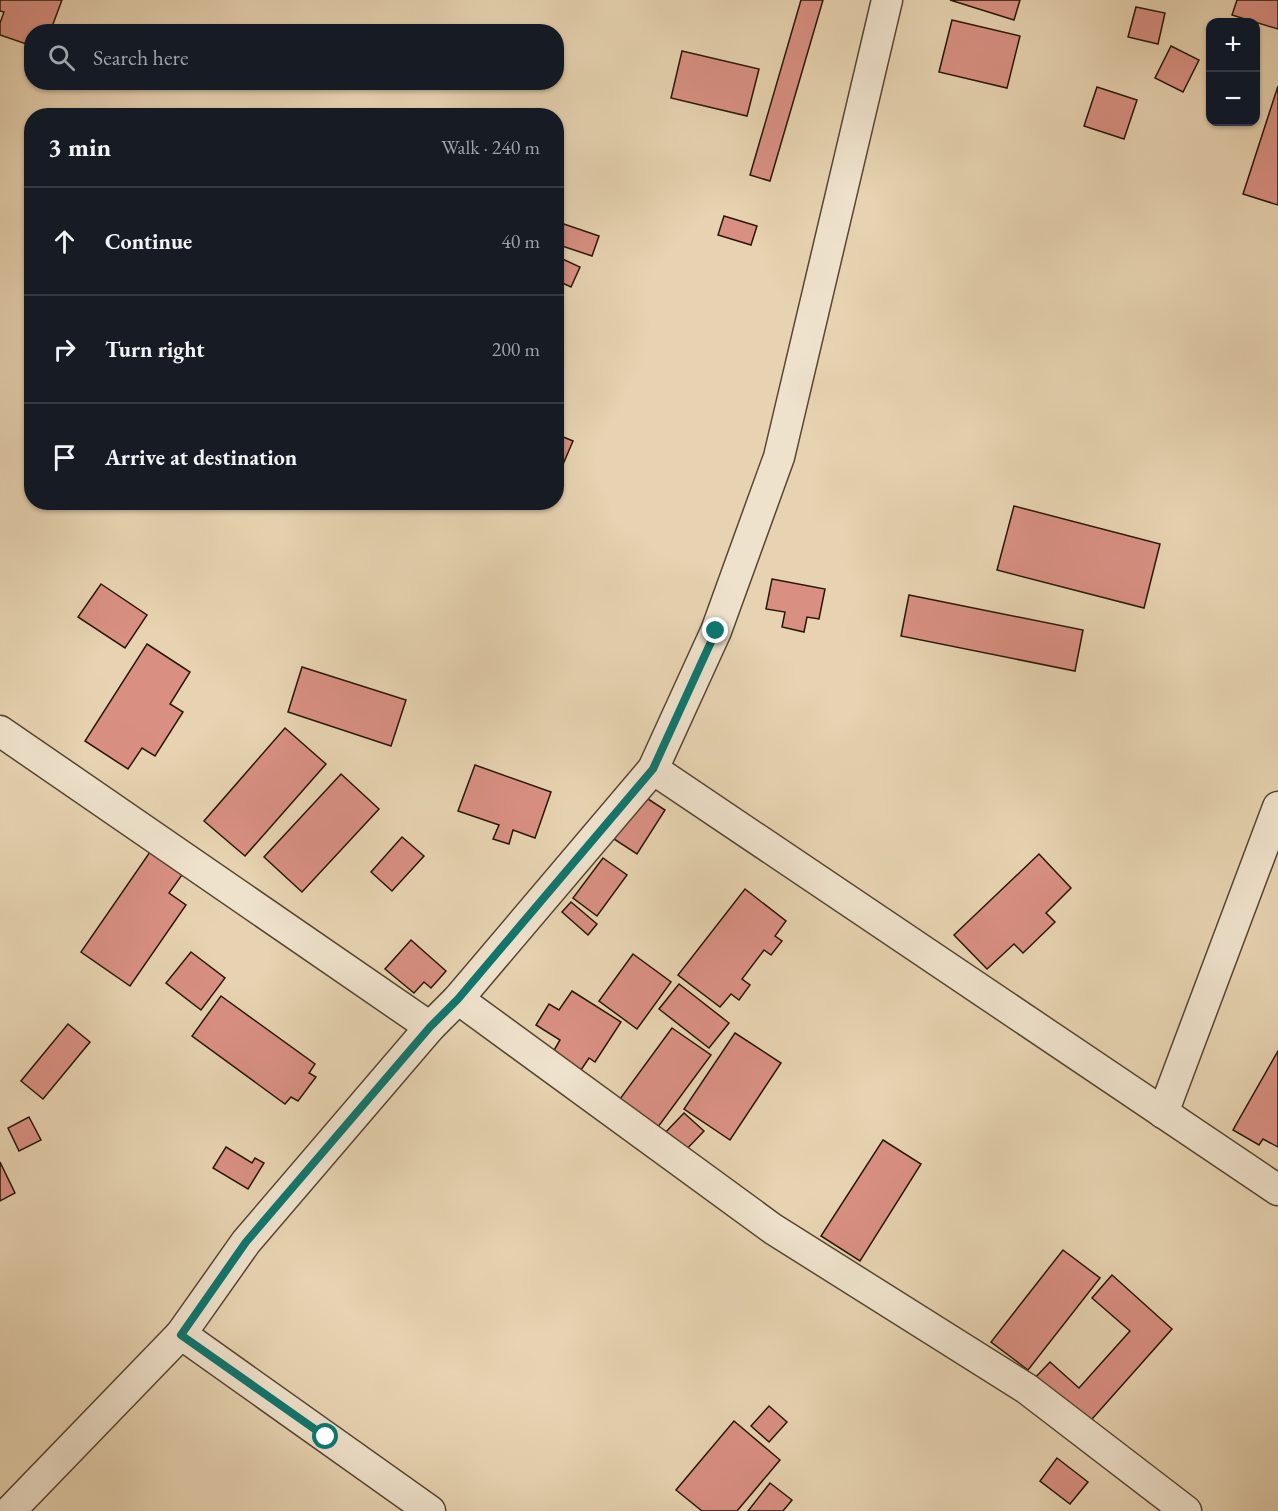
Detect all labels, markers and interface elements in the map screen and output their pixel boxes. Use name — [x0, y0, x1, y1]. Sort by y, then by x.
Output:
map controls — [1206, 18, 1260, 126]
button: + — [1206, 18, 1260, 72]
search box — [24, 24, 564, 90]
icon: search — [45, 41, 78, 74]
text: Search here — [93, 43, 188, 72]
button: − — [1206, 72, 1260, 126]
text: 3 min — [48, 130, 111, 164]
text: Walk · 240 m — [441, 134, 540, 160]
icon: ahead — [48, 225, 81, 258]
text: Continue — [105, 227, 192, 256]
text: 40 m — [501, 228, 540, 254]
icon: right — [48, 333, 81, 366]
text: Turn right — [105, 335, 204, 364]
text: 200 m — [492, 336, 540, 362]
icon: arrive — [48, 441, 81, 474]
text: Arrive at destination — [105, 443, 297, 472]
route end — [702, 617, 728, 643]
route start — [312, 1423, 338, 1449]

